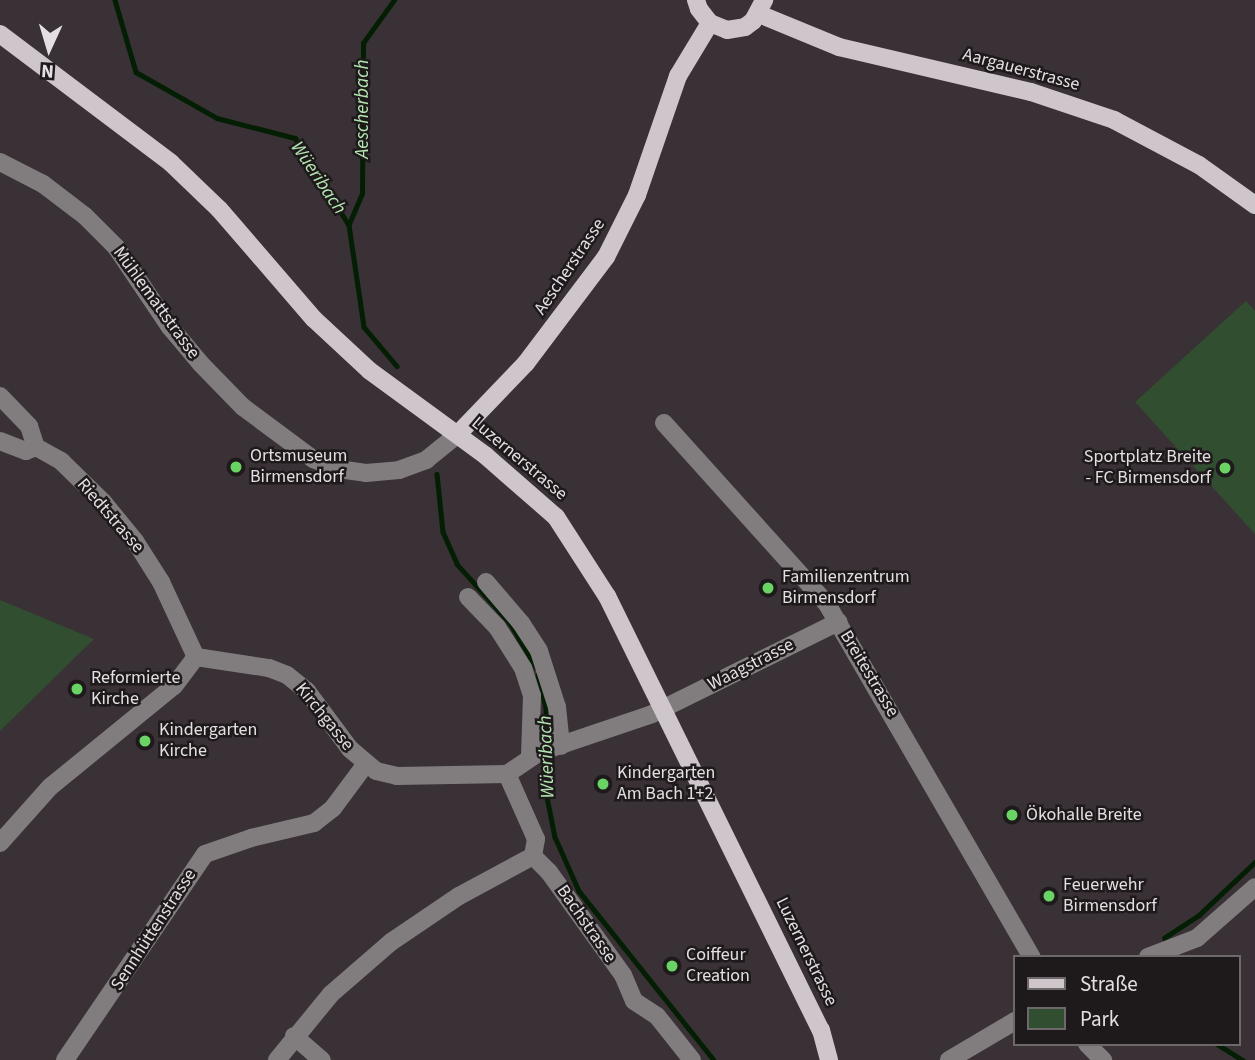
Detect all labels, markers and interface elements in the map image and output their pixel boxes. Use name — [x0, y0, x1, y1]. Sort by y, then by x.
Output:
north arrow — [14, 14, 84, 84]
street label: Aargauerstrasse — [960, 44, 1082, 96]
text: N — [40, 57, 55, 84]
water label: Aescherbach — [352, 60, 374, 158]
water label: Wüeribach — [285, 137, 351, 219]
street label: Aescherstrasse — [530, 215, 610, 319]
street label: Mühlemattstrasse — [108, 243, 204, 363]
street label: Luzernerstrasse — [467, 413, 571, 505]
place label: Ortsmuseum Birmensdorf — [250, 446, 348, 489]
place label: Sportplatz Breite - FC Birmensdorf — [1084, 447, 1211, 490]
marker: Ortsmuseum Birmensdorf — [228, 459, 244, 475]
marker: Sportplatz Breite - FC Birmensdorf — [1217, 460, 1233, 476]
street label: Riedtstrasse — [72, 474, 148, 558]
place label: Familienzentrum Birmensdorf — [782, 567, 910, 610]
marker: Familienzentrum Birmensdorf — [760, 580, 776, 596]
street label: Breitestrasse — [835, 627, 903, 721]
street label: Waagstrasse — [705, 634, 797, 696]
place label: Reformierte Kirche — [91, 668, 180, 710]
street label: Kirchgasse — [290, 679, 358, 755]
marker: Reformierte Kirche — [69, 681, 85, 697]
water label: Wüeribach — [534, 715, 560, 799]
place label: Kindergarten Kirche — [159, 720, 257, 762]
marker: Kindergarten Kirche — [137, 733, 153, 749]
place label: Kindergarten Am Bach 1+2 — [617, 763, 715, 806]
marker: Kindergarten Am Bach 1+2 — [595, 776, 611, 792]
place label: Ökohalle Breite — [1026, 804, 1142, 826]
marker: Ökohalle Breite — [1004, 807, 1020, 823]
street label: Sennhüttenstrasse — [107, 865, 201, 995]
place label: Feuerwehr Birmensdorf — [1063, 875, 1157, 917]
street label: Bachstrasse — [551, 881, 621, 967]
marker: Feuerwehr Birmensdorf — [1041, 888, 1057, 904]
street label: Luzernerstrasse — [770, 894, 842, 1010]
place label: Coiffeur Creation — [686, 945, 750, 988]
legend — [1014, 955, 1241, 1046]
marker: Coiffeur Creation — [664, 958, 680, 974]
text: Straße — [1080, 969, 1138, 999]
text: Park — [1080, 1004, 1119, 1034]

